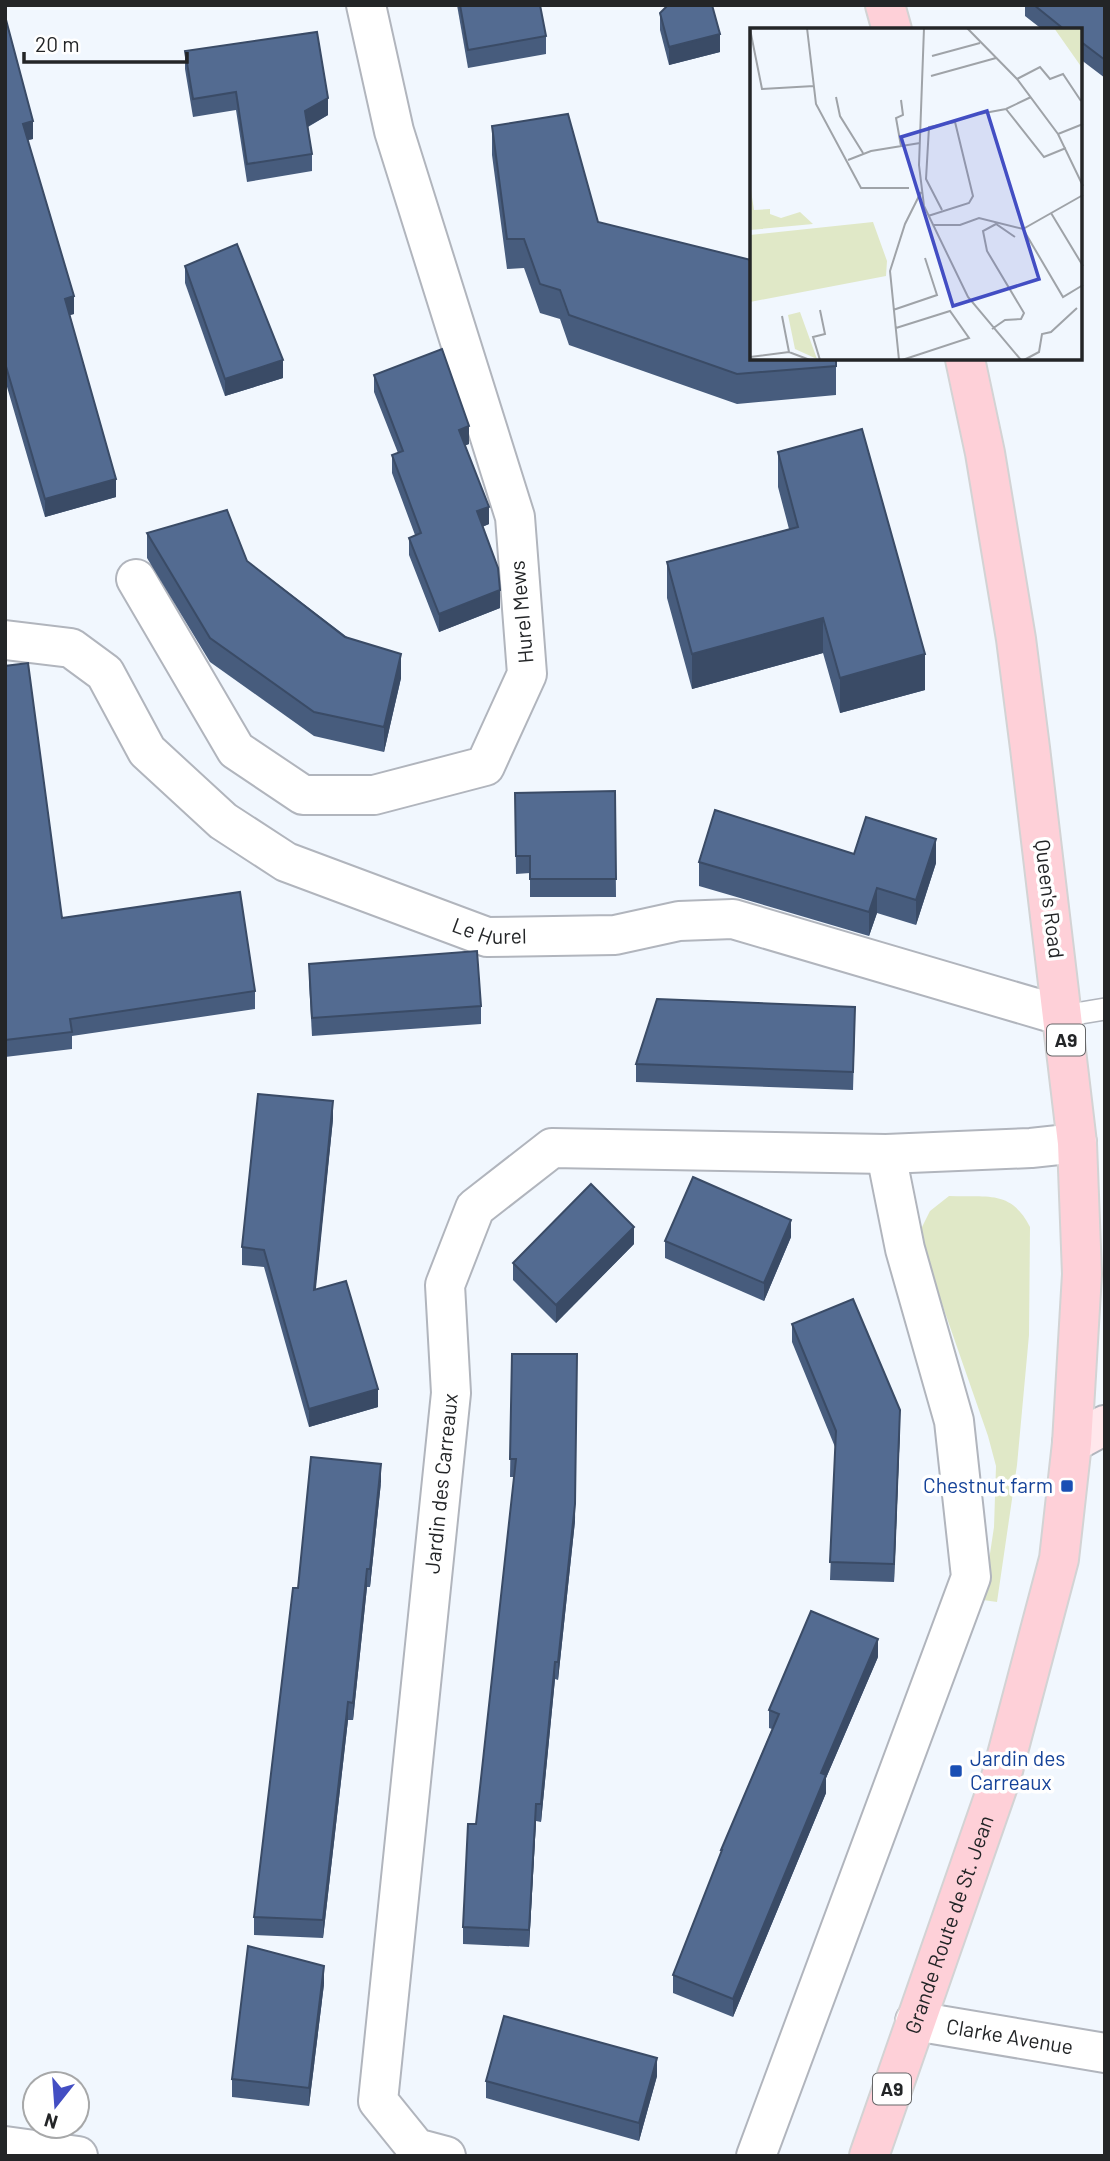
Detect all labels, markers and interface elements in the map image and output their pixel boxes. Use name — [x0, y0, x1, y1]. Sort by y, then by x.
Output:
scale bar — [24, 21, 187, 65]
inset map — [750, 28, 1082, 360]
text: 20 m — [35, 31, 80, 56]
street label: Hurel Mews — [504, 560, 537, 665]
street label: Queen's Road — [1031, 838, 1070, 960]
street label: Le Hurel — [449, 911, 527, 949]
road number: A9 — [1047, 1024, 1085, 1056]
street label: Jardin des Carreaux — [418, 1392, 462, 1575]
place label: Chestnut farm — [923, 1472, 1053, 1497]
marker: Chestnut farm — [1059, 1478, 1075, 1494]
place label: Jardin des Carreaux — [970, 1745, 1065, 1794]
marker: Jardin des Carreaux — [948, 1763, 964, 1779]
street label: Grande Route de St. Jean — [899, 1812, 998, 2037]
street label: Clarke Avenue — [945, 2012, 1075, 2058]
north arrow — [21, 2070, 91, 2140]
road number: A9 — [873, 2074, 911, 2104]
text: N — [41, 2109, 60, 2135]

